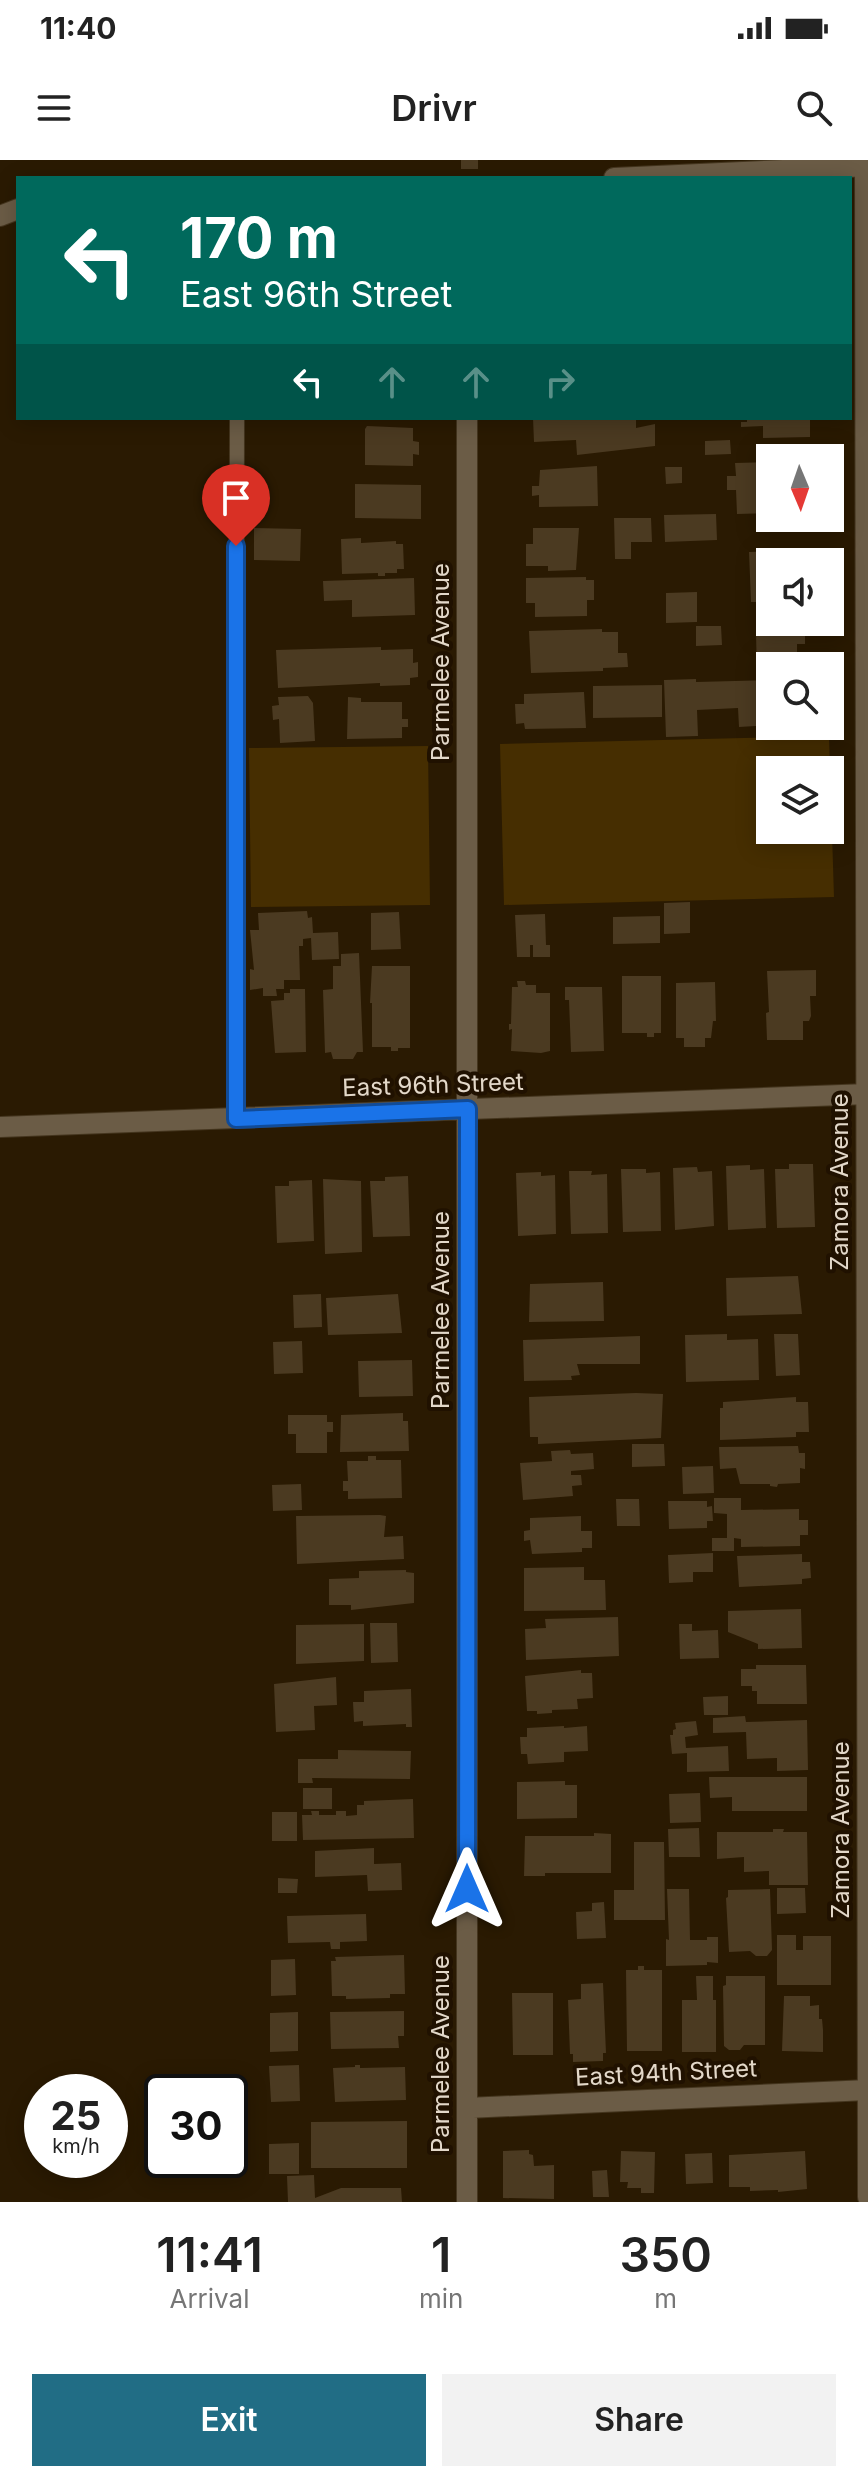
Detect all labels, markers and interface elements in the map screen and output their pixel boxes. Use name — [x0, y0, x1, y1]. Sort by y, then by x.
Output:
text: 11:40 — [40, 10, 116, 46]
icon: menu — [32, 86, 76, 130]
text: Drivr — [391, 86, 477, 130]
icon: search — [792, 86, 836, 130]
text: 170 m — [180, 204, 338, 272]
icon: left — [48, 208, 152, 312]
text: East 96th Street — [180, 272, 452, 316]
icon: left — [286, 360, 330, 404]
icon: ahead — [370, 360, 414, 404]
icon: ahead — [454, 360, 498, 404]
icon: right — [538, 360, 582, 404]
north arrow — [756, 444, 844, 532]
map controls — [756, 444, 844, 844]
pin — [202, 464, 270, 546]
icon: arrive — [214, 476, 258, 520]
button: sound — [756, 548, 844, 636]
street label: Parmelee Avenue — [426, 563, 455, 761]
button: search — [756, 652, 844, 740]
button: layers — [756, 756, 844, 844]
street label: East 96th Street — [342, 1067, 524, 1102]
street label: Zamora Avenue — [825, 1093, 854, 1271]
street label: Parmelee Avenue — [426, 1211, 455, 1409]
street label: Zamora Avenue — [826, 1741, 855, 1919]
position arrow — [425, 1847, 509, 1931]
street label: Parmelee Avenue — [426, 1955, 455, 2153]
street label: East 94th Street — [574, 2053, 758, 2092]
speed limit sign: 30 — [144, 2074, 248, 2178]
text: 25 — [51, 2091, 101, 2140]
text: km/h — [52, 2134, 100, 2158]
text: 11:41 — [156, 2225, 263, 2284]
text: 1 — [431, 2225, 451, 2284]
text: 350 — [619, 2225, 712, 2284]
text: Arrival — [169, 2283, 249, 2314]
text: min — [419, 2283, 463, 2314]
text: m — [654, 2283, 677, 2314]
button: Exit — [32, 2374, 426, 2466]
button: Share — [442, 2374, 836, 2466]

